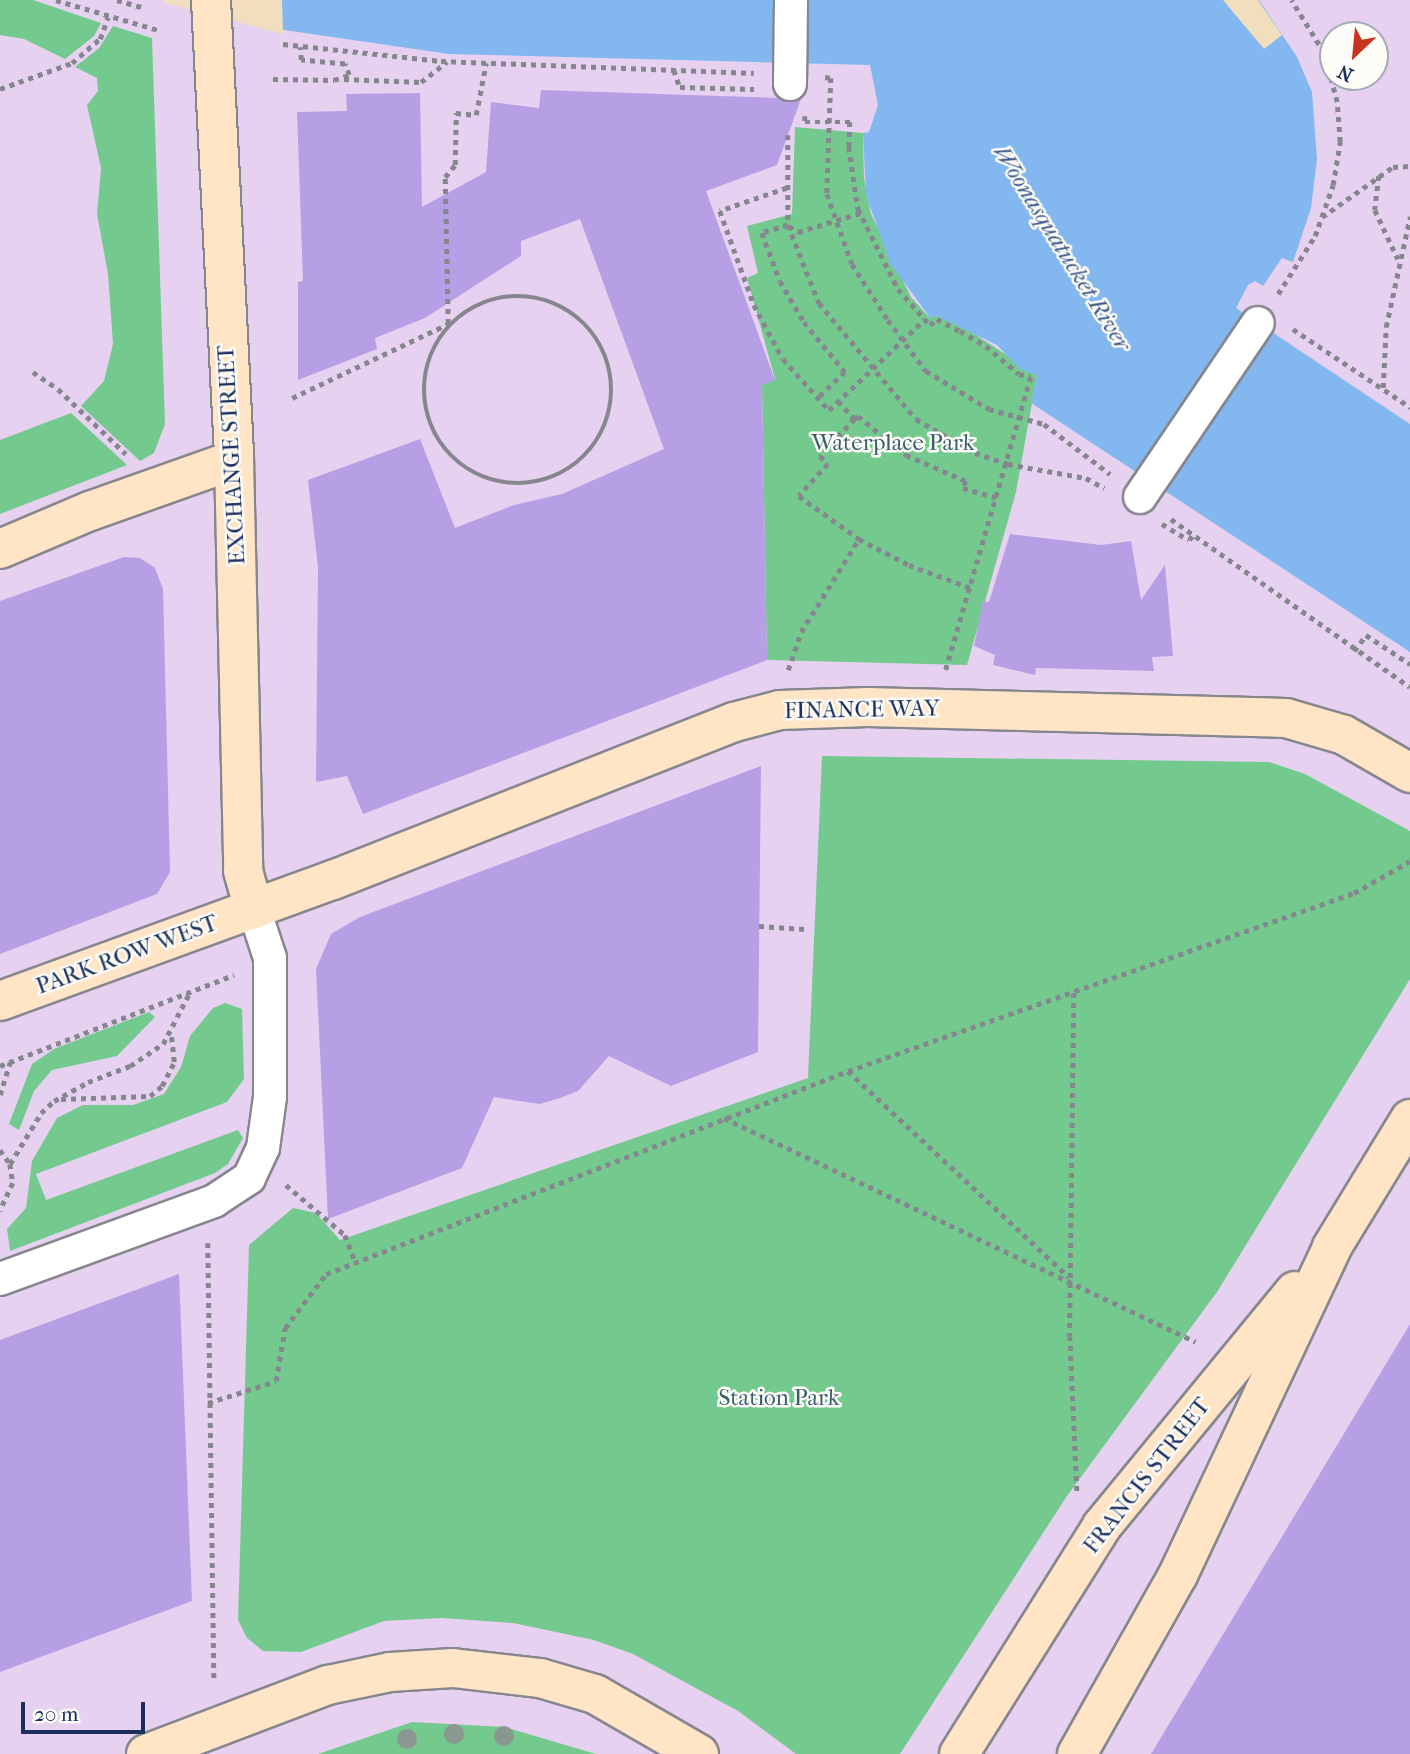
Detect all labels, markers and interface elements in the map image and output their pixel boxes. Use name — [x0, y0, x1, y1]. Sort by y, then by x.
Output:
north arrow — [1319, 21, 1389, 91]
text: N — [1334, 60, 1357, 86]
water label: Woonasquatucket River — [987, 140, 1137, 356]
street label: EXCHANGE STREET — [212, 344, 252, 566]
park label: Waterplace Park — [811, 429, 975, 457]
street label: FINANCE WAY — [784, 695, 940, 725]
street label: PARK ROW WEST — [32, 909, 222, 1001]
park label: Station Park — [718, 1384, 840, 1412]
street label: FRANCIS STREET — [1078, 1393, 1216, 1559]
scale bar — [24, 1688, 149, 1732]
text: 20 m — [34, 1702, 78, 1726]

